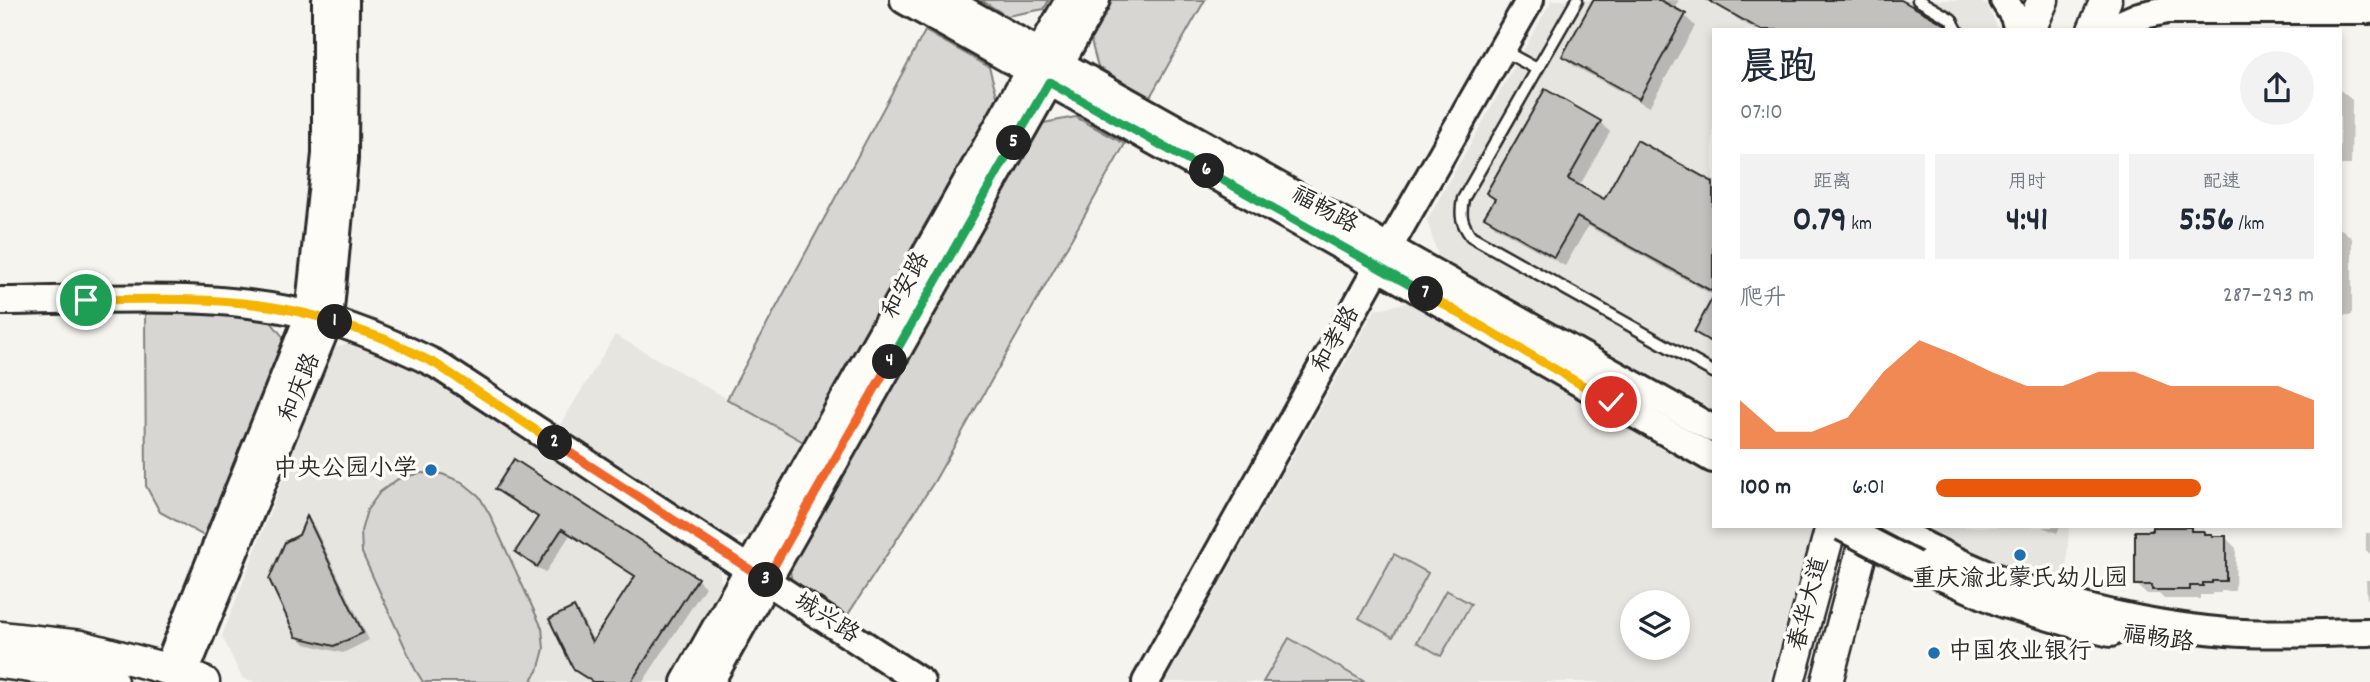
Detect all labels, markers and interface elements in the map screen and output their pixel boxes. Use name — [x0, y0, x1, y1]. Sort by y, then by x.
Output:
text: 晨跑 — [1740, 43, 1816, 98]
button: share — [2240, 51, 2314, 125]
text: 07:10 — [1740, 97, 1783, 130]
pin: 5 — [996, 125, 1032, 160]
text: 5 — [1009, 129, 1018, 156]
pin: 6 — [1190, 154, 1224, 188]
text: 6 — [1202, 157, 1211, 184]
text: 距离 — [1813, 170, 1851, 197]
text: 用时 — [2008, 170, 2046, 197]
text: 配速 — [2203, 170, 2241, 197]
street label: 福畅路 — [1284, 179, 1364, 243]
text: 0.79 — [1793, 197, 1847, 247]
text: 4:41 — [2006, 197, 2048, 247]
text: 5:56 — [2179, 197, 2234, 247]
text: km — [1847, 212, 1872, 239]
text: /km — [2234, 212, 2265, 239]
street label: 和安路 — [875, 246, 939, 326]
pin — [56, 270, 116, 330]
pin: 7 — [1408, 276, 1444, 312]
text: 7 — [1422, 280, 1429, 307]
text: 287–293 m — [2223, 280, 2314, 313]
icon: arrive — [67, 281, 105, 319]
text: 爬升 — [1740, 283, 1786, 316]
street label: 和孝路 — [1305, 300, 1369, 380]
pin: 1 — [318, 304, 352, 340]
text: 1 — [332, 308, 337, 335]
pin: 4 — [872, 344, 908, 380]
street label: 和庆路 — [272, 348, 330, 428]
text: 4 — [886, 348, 893, 375]
pin — [1581, 372, 1641, 432]
icon: check — [1592, 383, 1630, 421]
pin: 2 — [538, 426, 572, 460]
text: 2 — [550, 429, 559, 456]
place label: 中央公园小学 — [273, 453, 417, 487]
marker: 中央公园小学 — [423, 462, 439, 478]
text: 100 m — [1740, 472, 1791, 505]
text: 6:01 — [1852, 472, 1885, 505]
marker: 重庆渝北蒙氏幼儿园 — [2012, 547, 2028, 563]
street label: 春华大道 — [1781, 553, 1839, 655]
pin: 3 — [748, 562, 784, 598]
place label: 重庆渝北蒙氏幼儿园 — [1912, 563, 2128, 597]
text: 3 — [761, 566, 770, 593]
street label: 城兴路 — [787, 585, 865, 653]
map controls — [1620, 590, 1690, 660]
button: layers — [1620, 590, 1690, 660]
street label: 福畅路 — [2120, 618, 2196, 662]
place label: 中国农业银行 — [1948, 636, 2092, 670]
marker: 中国农业银行 — [1926, 645, 1942, 661]

